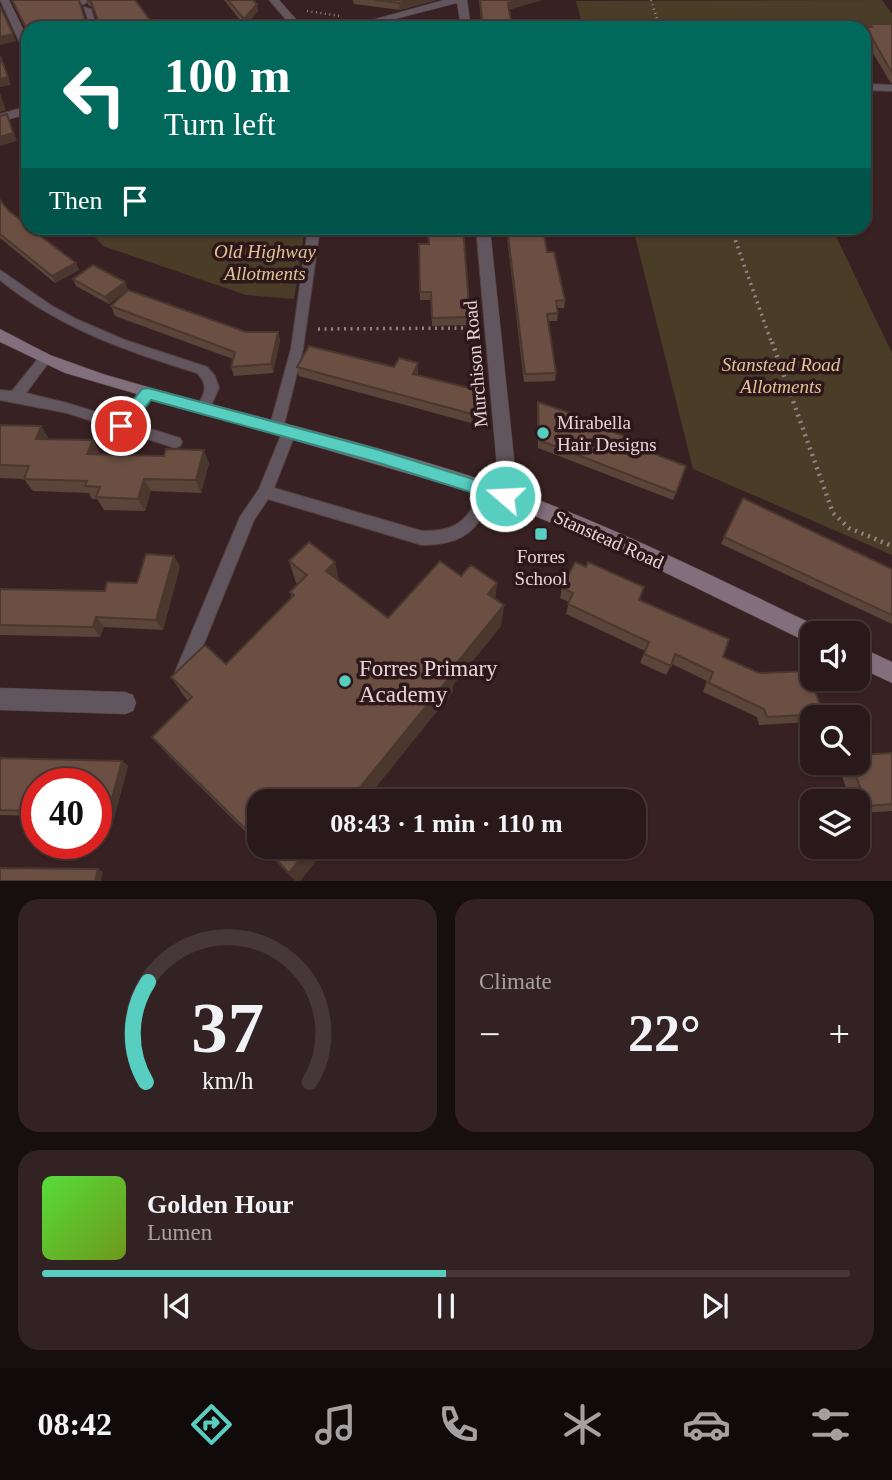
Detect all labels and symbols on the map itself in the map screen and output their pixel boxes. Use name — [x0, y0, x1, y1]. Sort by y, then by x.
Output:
park label: Old Highway Allotments — [214, 241, 316, 284]
street label: Murchison Road — [459, 299, 492, 428]
park label: Stanstead Road Allotments — [722, 354, 841, 397]
pin — [91, 396, 151, 456]
place label: Mirabella Hair Designs — [557, 412, 657, 455]
marker: Mirabella Hair Designs — [535, 425, 551, 441]
position arrow — [468, 459, 542, 533]
street label: Stanstead Road — [551, 506, 667, 573]
marker: Forres School — [533, 526, 549, 542]
place label: Forres School — [515, 546, 567, 589]
place label: Forres Primary Academy — [359, 656, 498, 707]
marker: Forres Primary Academy — [337, 673, 353, 689]
speed limit sign: 40 — [21, 768, 112, 859]

